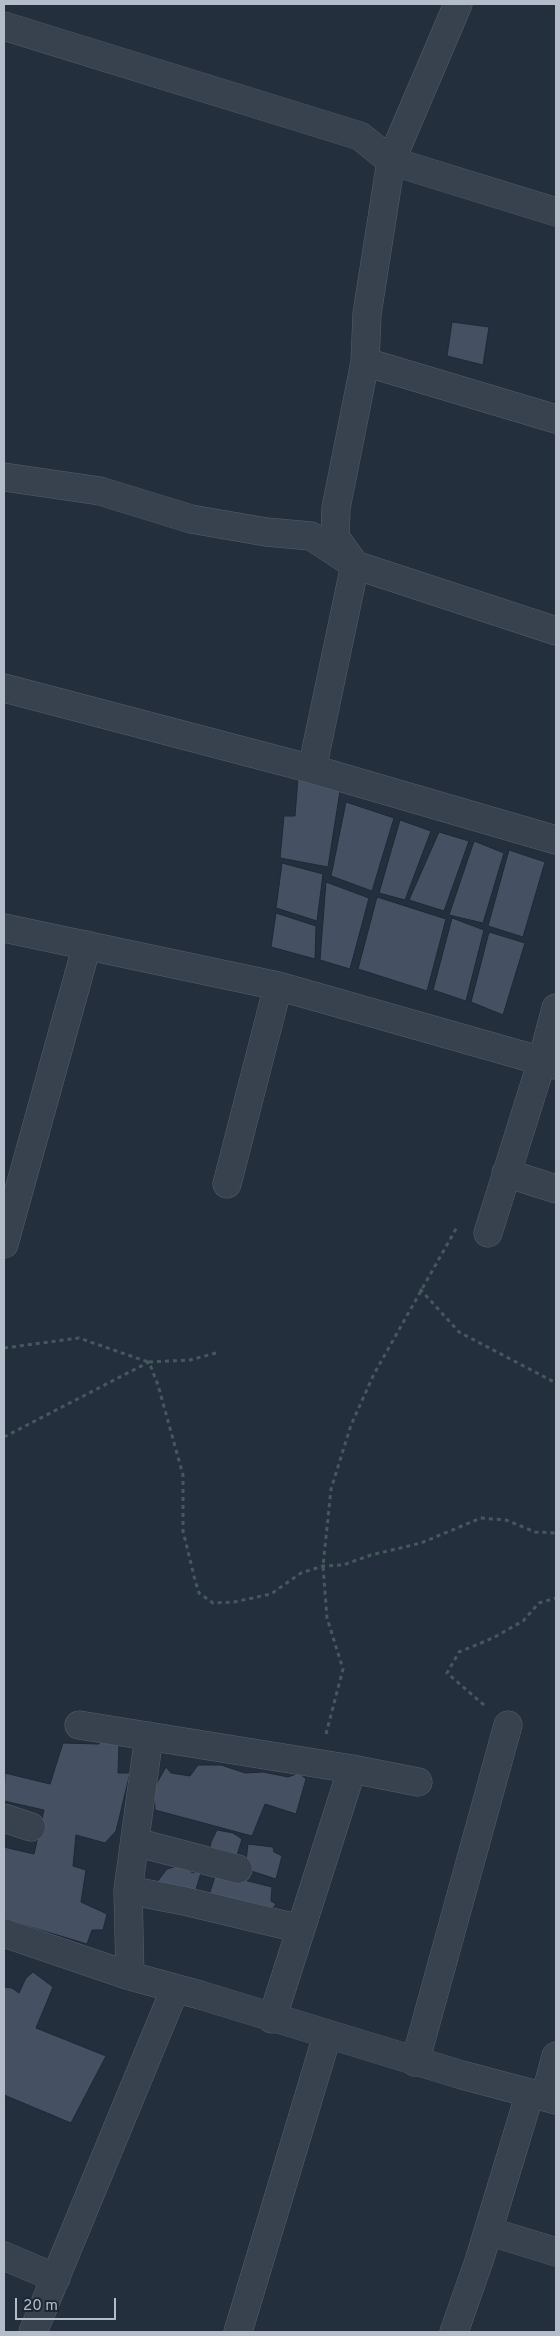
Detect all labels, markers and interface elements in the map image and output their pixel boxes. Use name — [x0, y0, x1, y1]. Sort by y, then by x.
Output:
scale bar — [18, 2288, 119, 2320]
text: 20 m — [23, 2297, 58, 2316]

